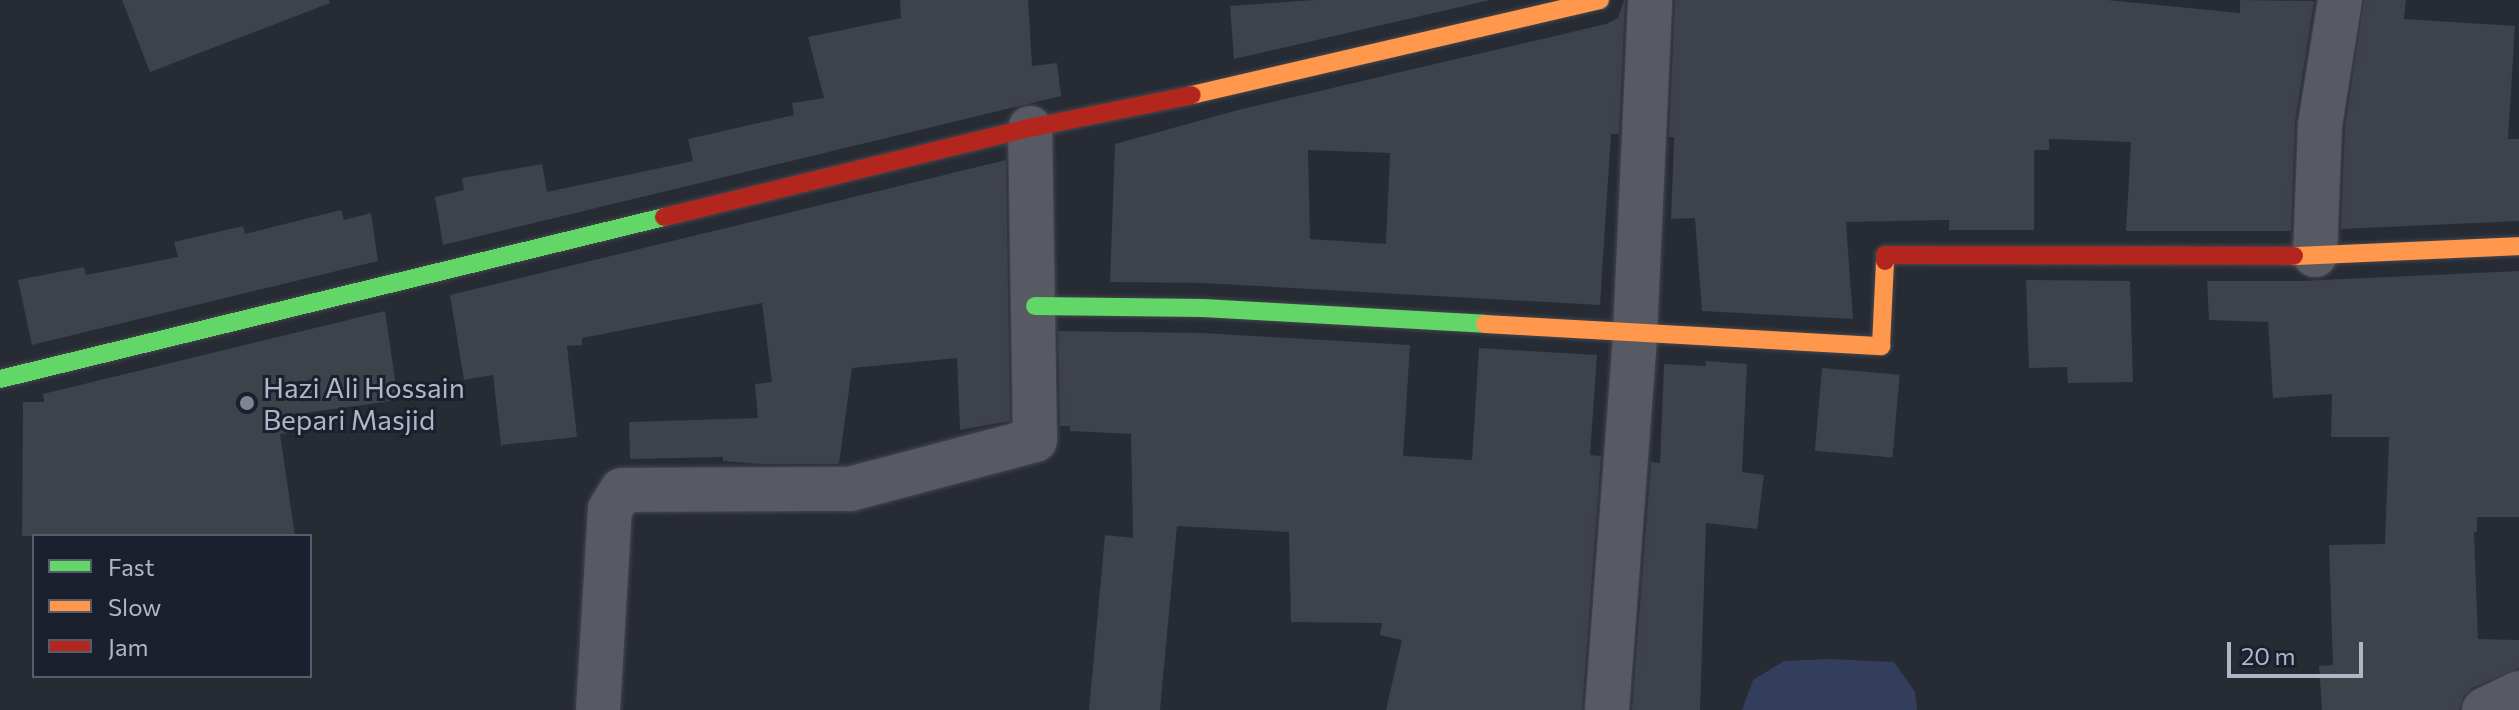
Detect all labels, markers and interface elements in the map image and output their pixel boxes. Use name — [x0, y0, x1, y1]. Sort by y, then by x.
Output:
place label: Hazi Ali Hossain Bepari Masjid — [263, 370, 465, 436]
marker: Hazi Ali Hossain Bepari Masjid — [238, 394, 256, 412]
legend — [32, 534, 312, 678]
text: Fast — [108, 552, 155, 581]
text: Slow — [108, 592, 161, 621]
scale bar — [2231, 626, 2367, 676]
text: Jam — [108, 632, 148, 661]
text: 20 m — [2241, 641, 2295, 670]

